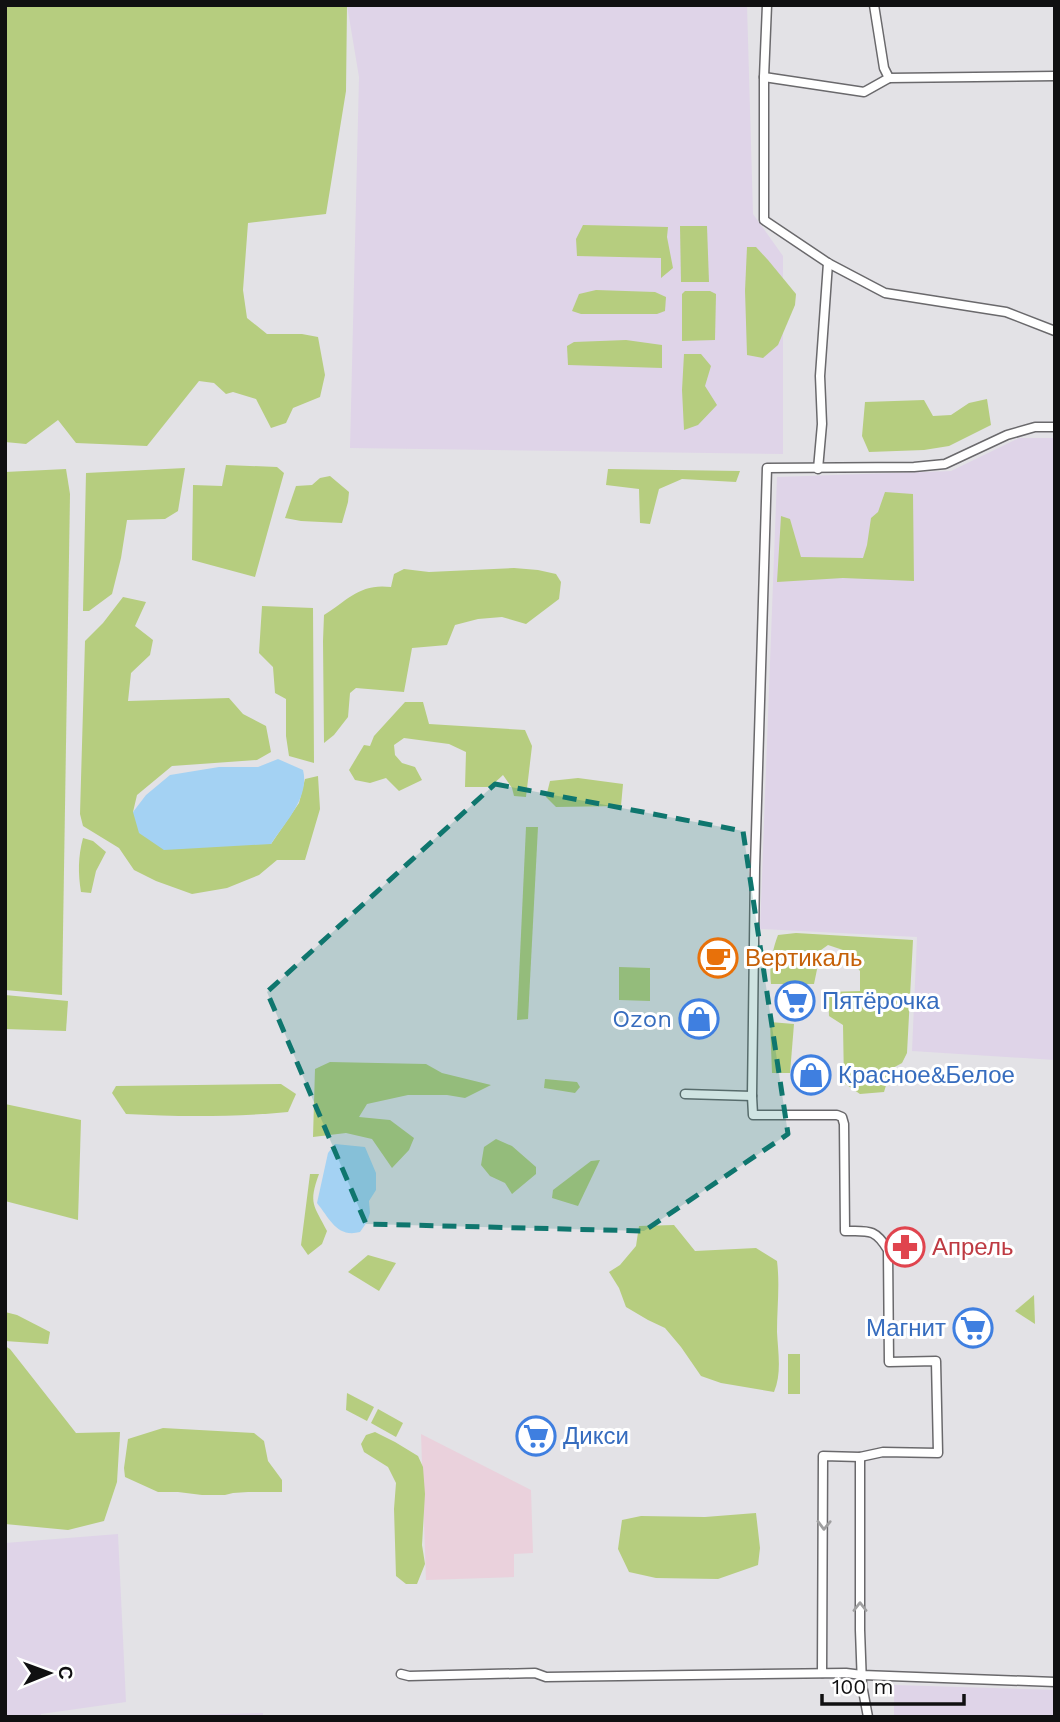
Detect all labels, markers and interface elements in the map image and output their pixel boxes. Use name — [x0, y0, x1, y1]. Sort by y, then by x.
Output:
cafe icon: Вертикаль — [697, 937, 739, 979]
place label: Вертикаль — [745, 944, 862, 972]
supermarket icon: Пятёрочка — [774, 980, 816, 1022]
place label: Пятёрочка — [822, 987, 940, 1015]
shop icon: Ozon — [678, 998, 720, 1040]
place label: Ozon — [612, 1005, 672, 1033]
shop icon: Красное&Белое — [790, 1054, 832, 1096]
place label: Красное&Белое — [838, 1061, 1015, 1089]
pharmacy icon: Апрель — [884, 1226, 926, 1268]
place label: Апрель — [932, 1233, 1013, 1261]
supermarket icon: Магнит — [952, 1307, 994, 1349]
place label: Магнит — [866, 1314, 946, 1342]
supermarket icon: Дикси — [515, 1415, 557, 1457]
place label: Дикси — [563, 1422, 629, 1450]
one-way arrow — [816, 1520, 832, 1530]
one-way arrow — [852, 1602, 868, 1612]
north arrow — [14, 1638, 84, 1708]
scale bar — [822, 1662, 964, 1706]
text: С — [54, 1666, 77, 1680]
text: 100 m — [832, 1674, 894, 1699]

